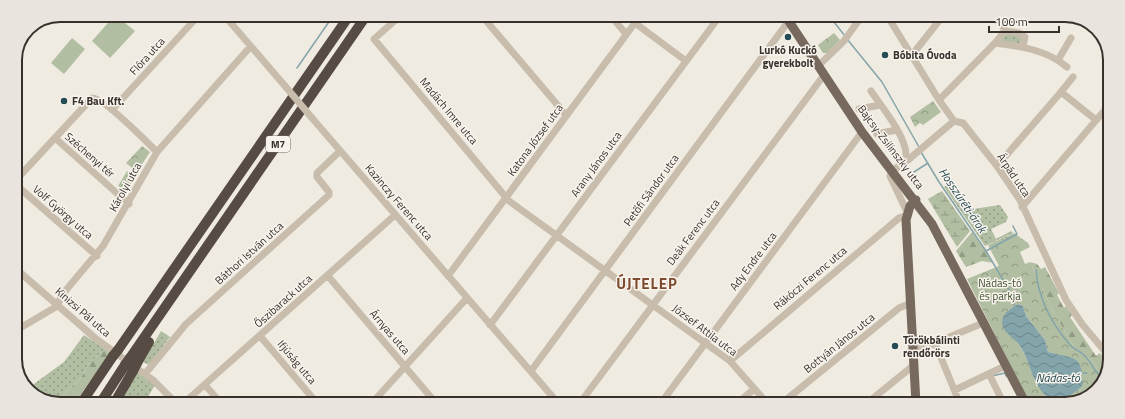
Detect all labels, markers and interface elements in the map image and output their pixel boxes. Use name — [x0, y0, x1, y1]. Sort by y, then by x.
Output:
scale bar — [989, 8, 1059, 34]
text: 100 m — [995, 12, 1028, 31]
marker: Lurkó Kuckó gyerekbolt — [783, 32, 793, 42]
street label: Flóra utca — [126, 33, 169, 78]
place label: Lurkó Kuckó gyerekbolt — [759, 42, 817, 71]
place label: Bóbita Óvoda — [893, 47, 957, 63]
marker: Bóbita Óvoda — [880, 50, 890, 60]
street label: Madách Imre utca — [416, 74, 482, 148]
place label: F4 Bau Kft. — [72, 93, 125, 109]
marker: F4 Bau Kft. — [59, 96, 69, 106]
street label: Katona József utca — [503, 100, 567, 179]
street label: Bajcsy-Zsilinszky utca — [854, 102, 928, 193]
street label: Arany János utca — [567, 128, 626, 200]
street label: Széchenyi tér — [61, 129, 119, 181]
road number: M7 — [266, 136, 290, 152]
street label: Petőfi Sándor utca — [619, 150, 683, 229]
street label: Árpád utca — [993, 150, 1035, 201]
street label: Károlyi utca — [105, 159, 145, 214]
street label: Kazinczy Ferenc utca — [361, 160, 437, 244]
water label: Hosszúréti-árok — [934, 164, 993, 238]
street label: Volf György utca — [29, 181, 97, 243]
street label: Deák Ferenc utca — [663, 195, 724, 269]
street label: Báthori István utca — [211, 218, 287, 288]
street label: Ady Endre utca — [726, 228, 781, 294]
street label: Rákóczi Ferenc utca — [770, 242, 851, 314]
street label: Őszibarack utca — [251, 270, 316, 331]
district label: ÚJTELEP — [616, 272, 678, 295]
park label: Nádas-tó és parkja — [978, 275, 1022, 304]
street label: Kinizsi Pál utca — [52, 283, 115, 341]
street label: József Attila utca — [669, 300, 741, 360]
street label: Árnyas utca — [366, 306, 414, 358]
street label: Bottyán János utca — [800, 309, 878, 377]
place label: Törökbálinti rendőrörs — [903, 332, 960, 361]
street label: Ifjúság utca — [274, 336, 321, 388]
marker: Törökbálinti rendőrörs — [890, 341, 900, 351]
water label: Nádas-tó — [1036, 368, 1081, 387]

